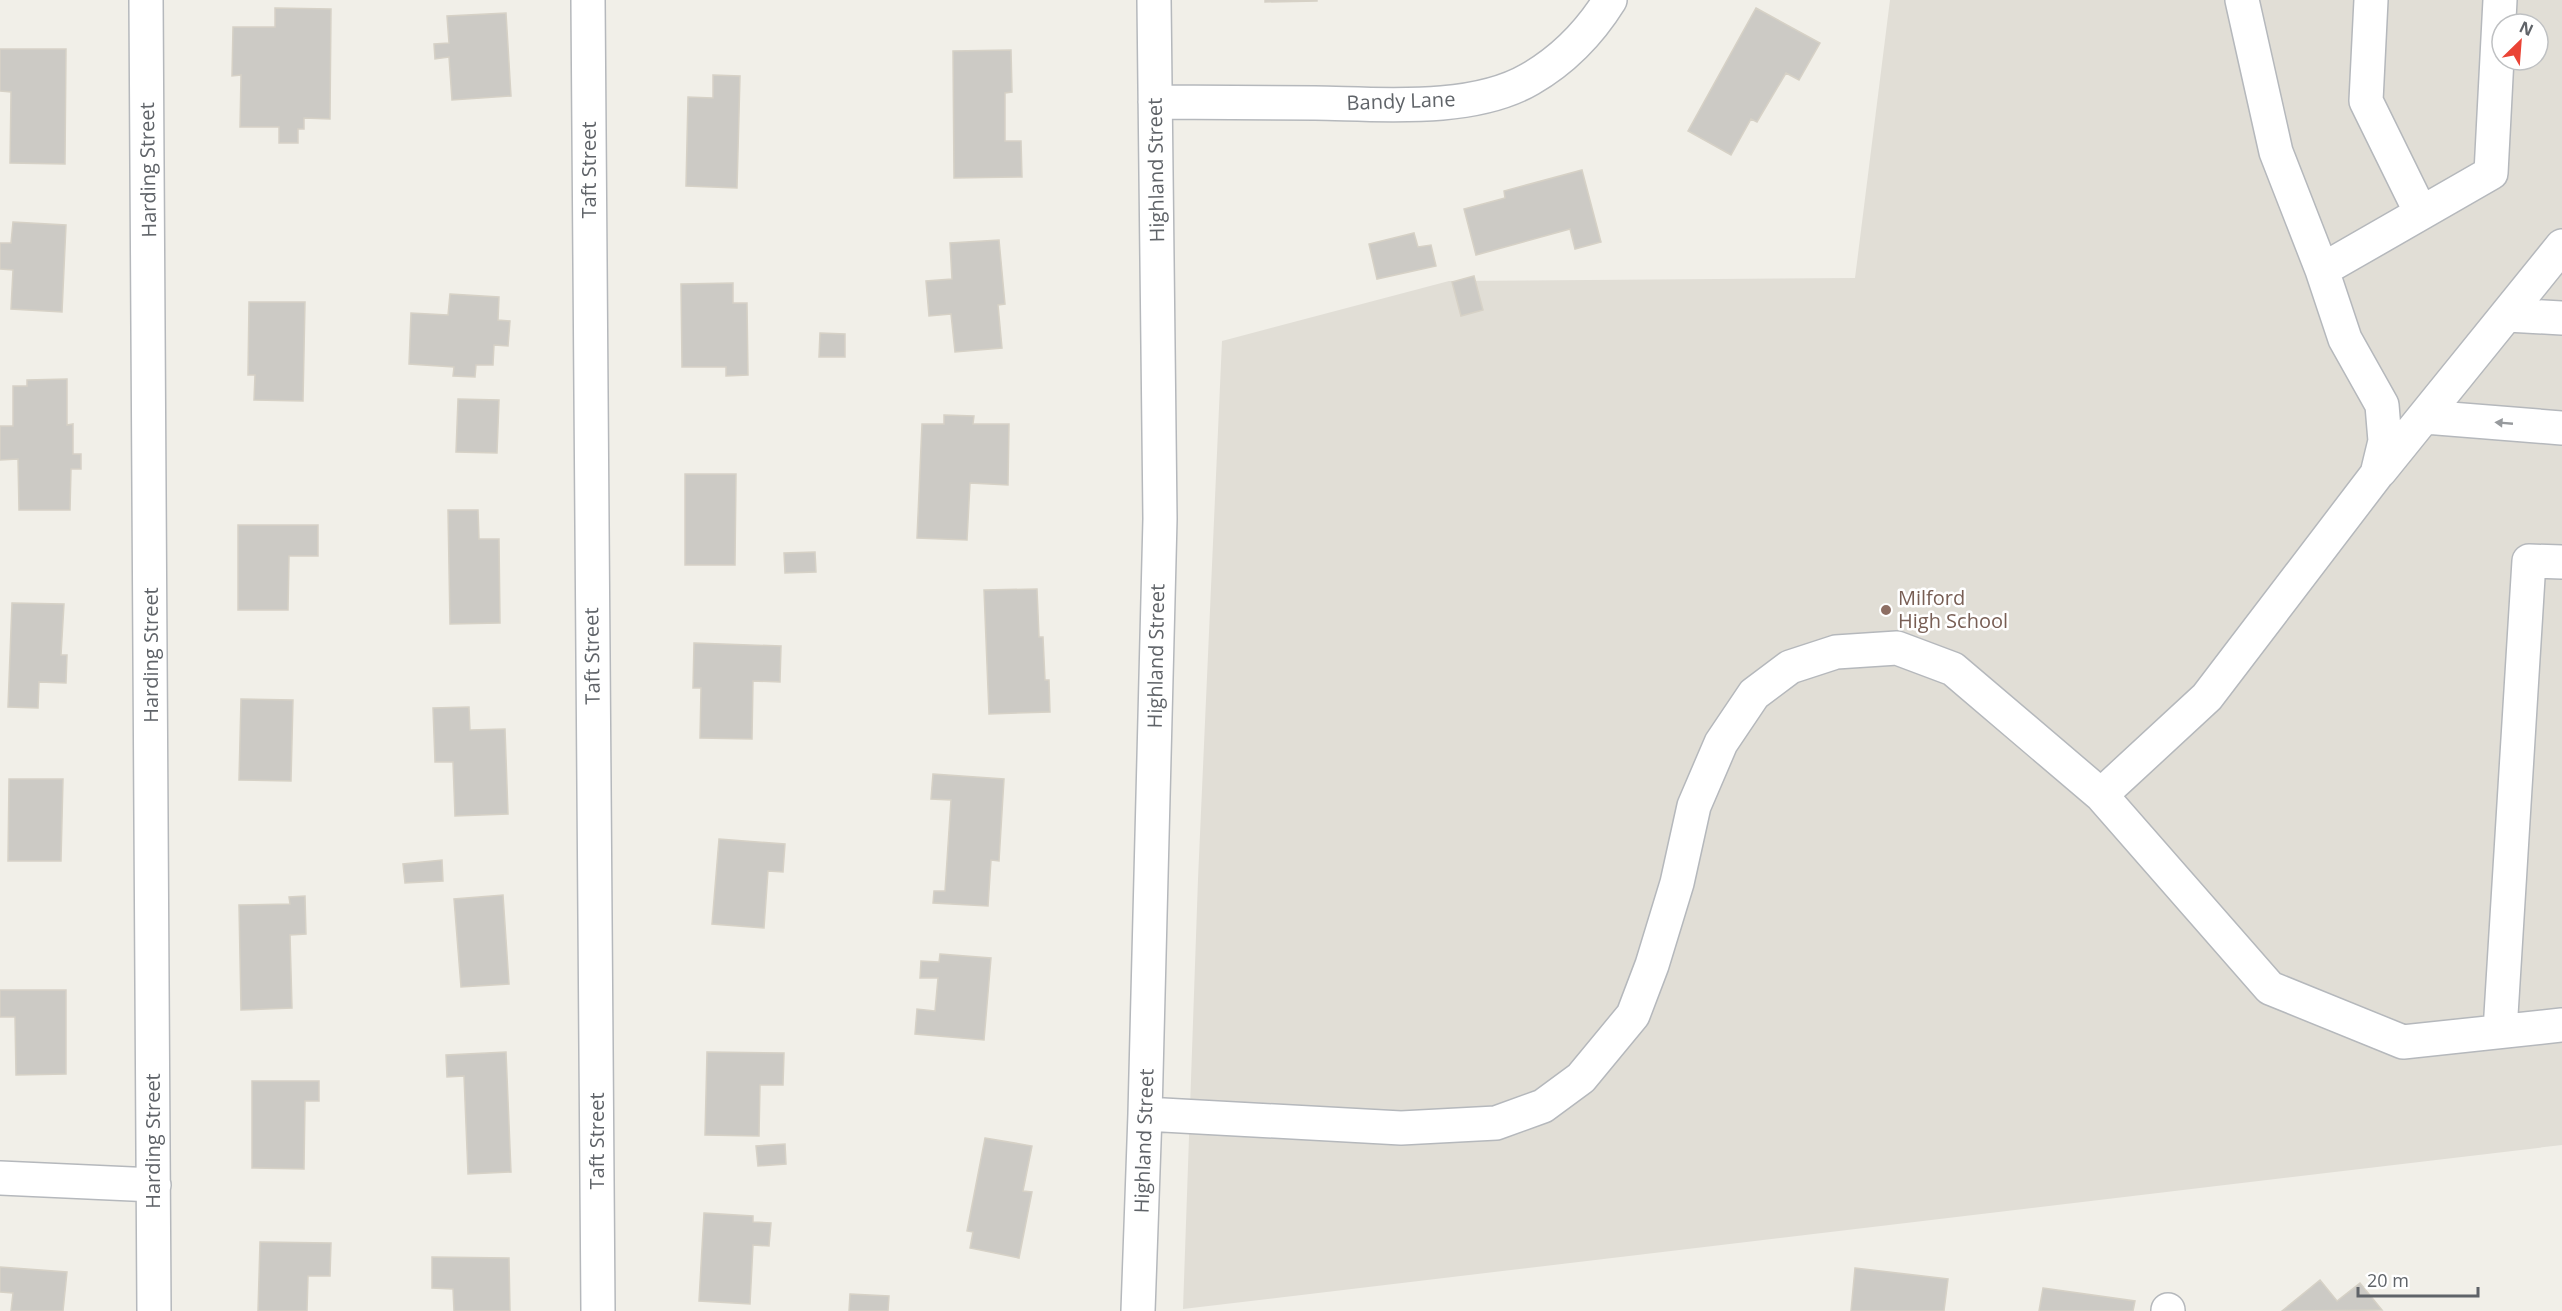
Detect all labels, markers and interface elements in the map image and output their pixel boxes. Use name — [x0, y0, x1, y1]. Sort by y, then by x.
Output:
north arrow — [2490, 12, 2550, 72]
text: N — [2516, 16, 2537, 41]
street label: Bandy Lane — [1346, 85, 1456, 116]
street label: Highland Street — [1141, 97, 1170, 243]
street label: Harding Street — [133, 102, 162, 238]
street label: Taft Street — [575, 121, 602, 219]
one-way arrow — [2494, 418, 2513, 428]
street label: Highland Street — [1141, 583, 1170, 729]
place label: Milford High School — [1898, 584, 2008, 634]
street label: Harding Street — [137, 587, 164, 723]
marker: Milford High School — [1879, 603, 1893, 617]
street label: Taft Street — [577, 607, 606, 705]
street label: Highland Street — [1127, 1068, 1160, 1214]
street label: Harding Street — [139, 1073, 166, 1209]
street label: Taft Street — [583, 1092, 610, 1190]
scale bar — [2358, 1260, 2478, 1298]
text: 20 m — [2367, 1268, 2409, 1292]

